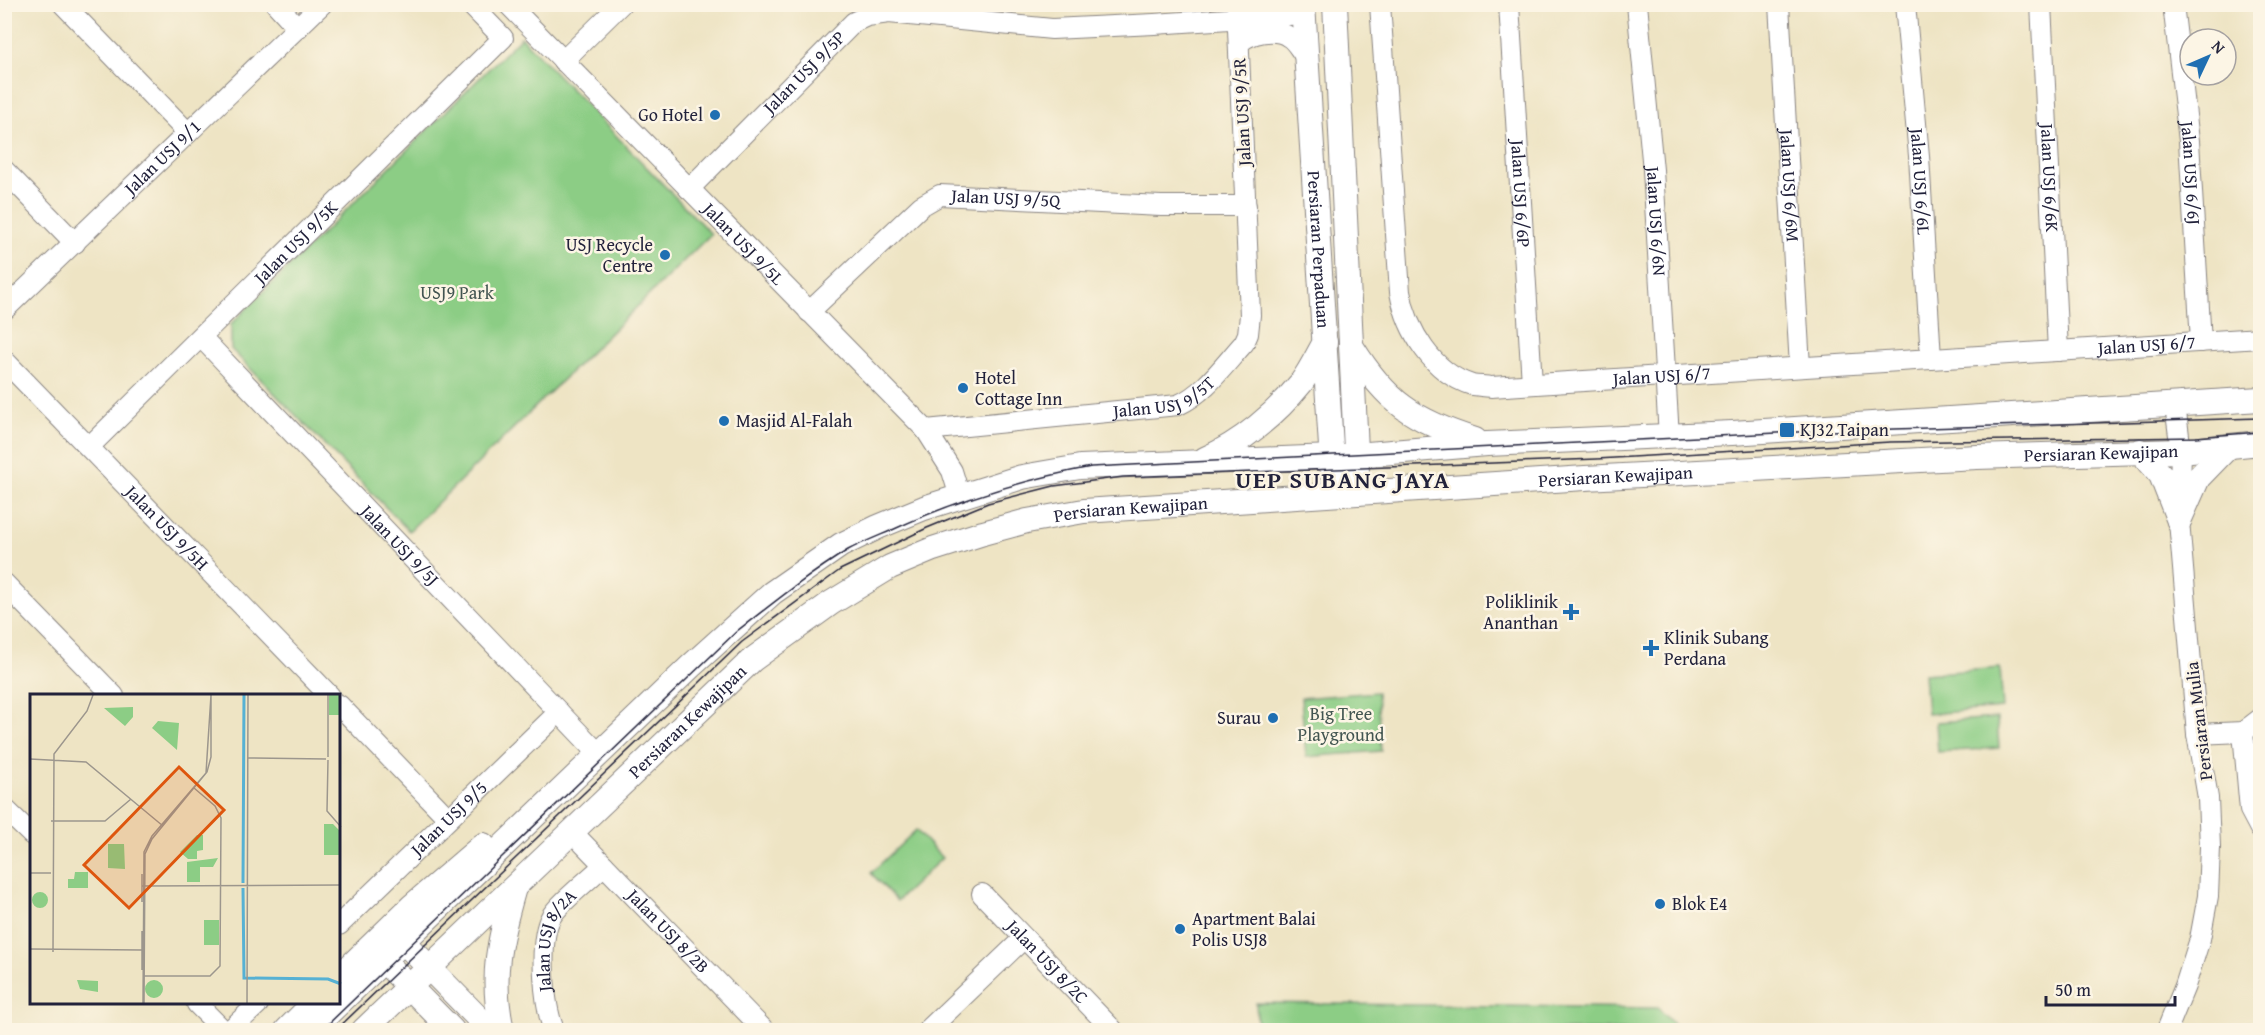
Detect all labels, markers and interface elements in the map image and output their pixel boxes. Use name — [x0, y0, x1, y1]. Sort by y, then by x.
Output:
street label: Jalan USJ 9/5P — [755, 24, 851, 121]
north arrow — [2178, 27, 2238, 87]
text: N — [2206, 34, 2231, 59]
street label: Jalan USJ 9/5R — [1225, 57, 1258, 169]
place label: Go Hotel — [638, 101, 703, 128]
marker: Go Hotel — [708, 108, 722, 122]
street label: Jalan USJ 9/1 — [116, 113, 207, 202]
street label: Jalan USJ 6/6J — [2174, 118, 2208, 226]
street label: Jalan USJ 6/6K — [2034, 121, 2066, 233]
street label: Jalan USJ 6/6L — [1903, 125, 1938, 236]
street label: Jalan USJ 6/6M — [1773, 127, 1807, 243]
street label: Jalan USJ 6/6P — [1504, 137, 1538, 248]
street label: Jalan USJ 6/6N — [1640, 163, 1673, 277]
street label: Persiaran Perpaduan — [1301, 170, 1337, 329]
street label: Jalan USJ 9/5Q — [949, 181, 1062, 214]
street label: Jalan USJ 9/5K — [246, 194, 344, 291]
street label: Jalan USJ 9/5L — [695, 194, 791, 291]
place label: USJ Recycle Centre — [566, 231, 653, 279]
marker: USJ Recycle Centre — [658, 248, 672, 262]
park label: USJ9 Park — [420, 279, 495, 306]
street label: Jalan USJ 6/7 — [2095, 328, 2196, 361]
street label: Jalan USJ 6/7 — [1610, 359, 1711, 392]
place label: Hotel Cottage Inn — [975, 364, 1062, 412]
street label: Jalan USJ 9/5T — [1110, 370, 1221, 425]
marker: Hotel Cottage Inn — [956, 381, 970, 395]
place label: Masjid Al-Falah — [736, 407, 852, 434]
marker: Masjid Al-Falah — [717, 414, 731, 428]
place label: KJ32 Taipan — [1800, 416, 1889, 443]
marker: KJ32 Taipan — [1778, 421, 1796, 439]
street label: Persiaran Kewajipan — [2023, 437, 2179, 469]
street label: Persiaran Kewajipan — [1538, 458, 1693, 494]
district label: UEP SUBANG JAYA — [1235, 462, 1451, 497]
street label: Jalan USJ 9/5H — [118, 477, 215, 576]
street label: Persiaran Kewajipan — [1052, 489, 1209, 529]
street label: Jalan USJ 9/5J — [353, 497, 446, 592]
place label: Poliklinik Ananthan — [1483, 588, 1559, 636]
marker: Poliklinik Ananthan — [1562, 603, 1580, 621]
place label: Klinik Subang Perdana — [1664, 624, 1768, 672]
marker: Klinik Subang Perdana — [1642, 639, 1660, 657]
street label: Persiaran Kewajipan — [622, 658, 752, 784]
street label: Persiaran Mulia — [2178, 660, 2219, 782]
inset map — [30, 694, 340, 1005]
park label: Big Tree Playground — [1298, 700, 1385, 748]
place label: Surau — [1217, 704, 1261, 731]
marker: Surau — [1266, 711, 1280, 725]
street label: Jalan USJ 9/5 — [403, 774, 493, 863]
street label: Jalan USJ 8/2B — [620, 881, 716, 979]
street label: Jalan USJ 8/2A — [530, 882, 582, 995]
place label: Blok E4 — [1672, 890, 1727, 917]
marker: Blok E4 — [1653, 897, 1667, 911]
place label: Apartment Balai Polis USJ8 — [1192, 905, 1316, 953]
street label: Jalan USJ 8/2C — [999, 912, 1095, 1010]
marker: Apartment Balai Polis USJ8 — [1173, 922, 1187, 936]
scale bar — [2046, 969, 2175, 1007]
text: 50 m — [2055, 976, 2091, 1003]

